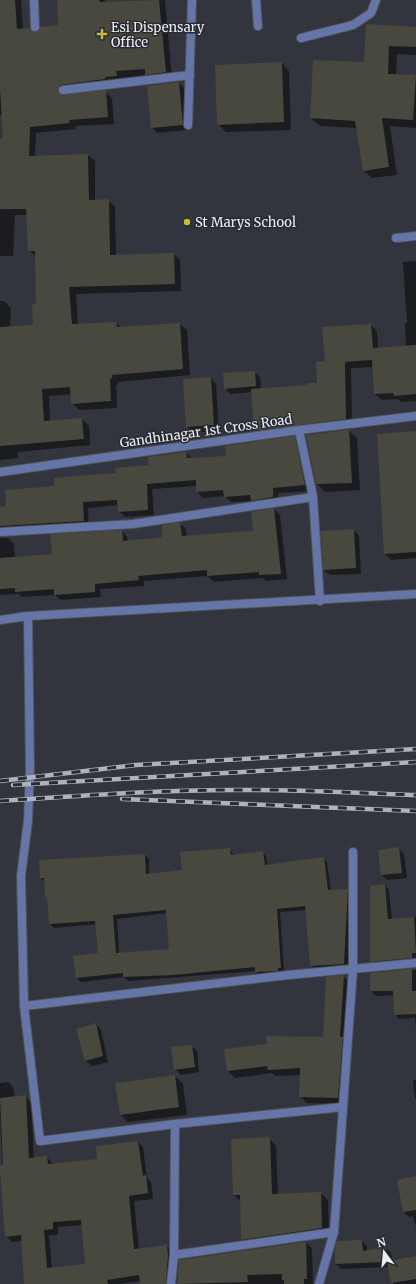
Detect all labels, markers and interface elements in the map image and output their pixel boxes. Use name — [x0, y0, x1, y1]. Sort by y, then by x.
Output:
place label: Esi Dispensary Office — [111, 19, 205, 51]
marker: Esi Dispensary Office — [96, 28, 108, 40]
place label: St Marys School — [195, 214, 296, 231]
marker: St Marys School — [182, 217, 192, 227]
street label: Gandhinagar 1st Cross Road — [119, 410, 294, 452]
north arrow — [364, 1232, 404, 1272]
text: N — [375, 1234, 388, 1250]

